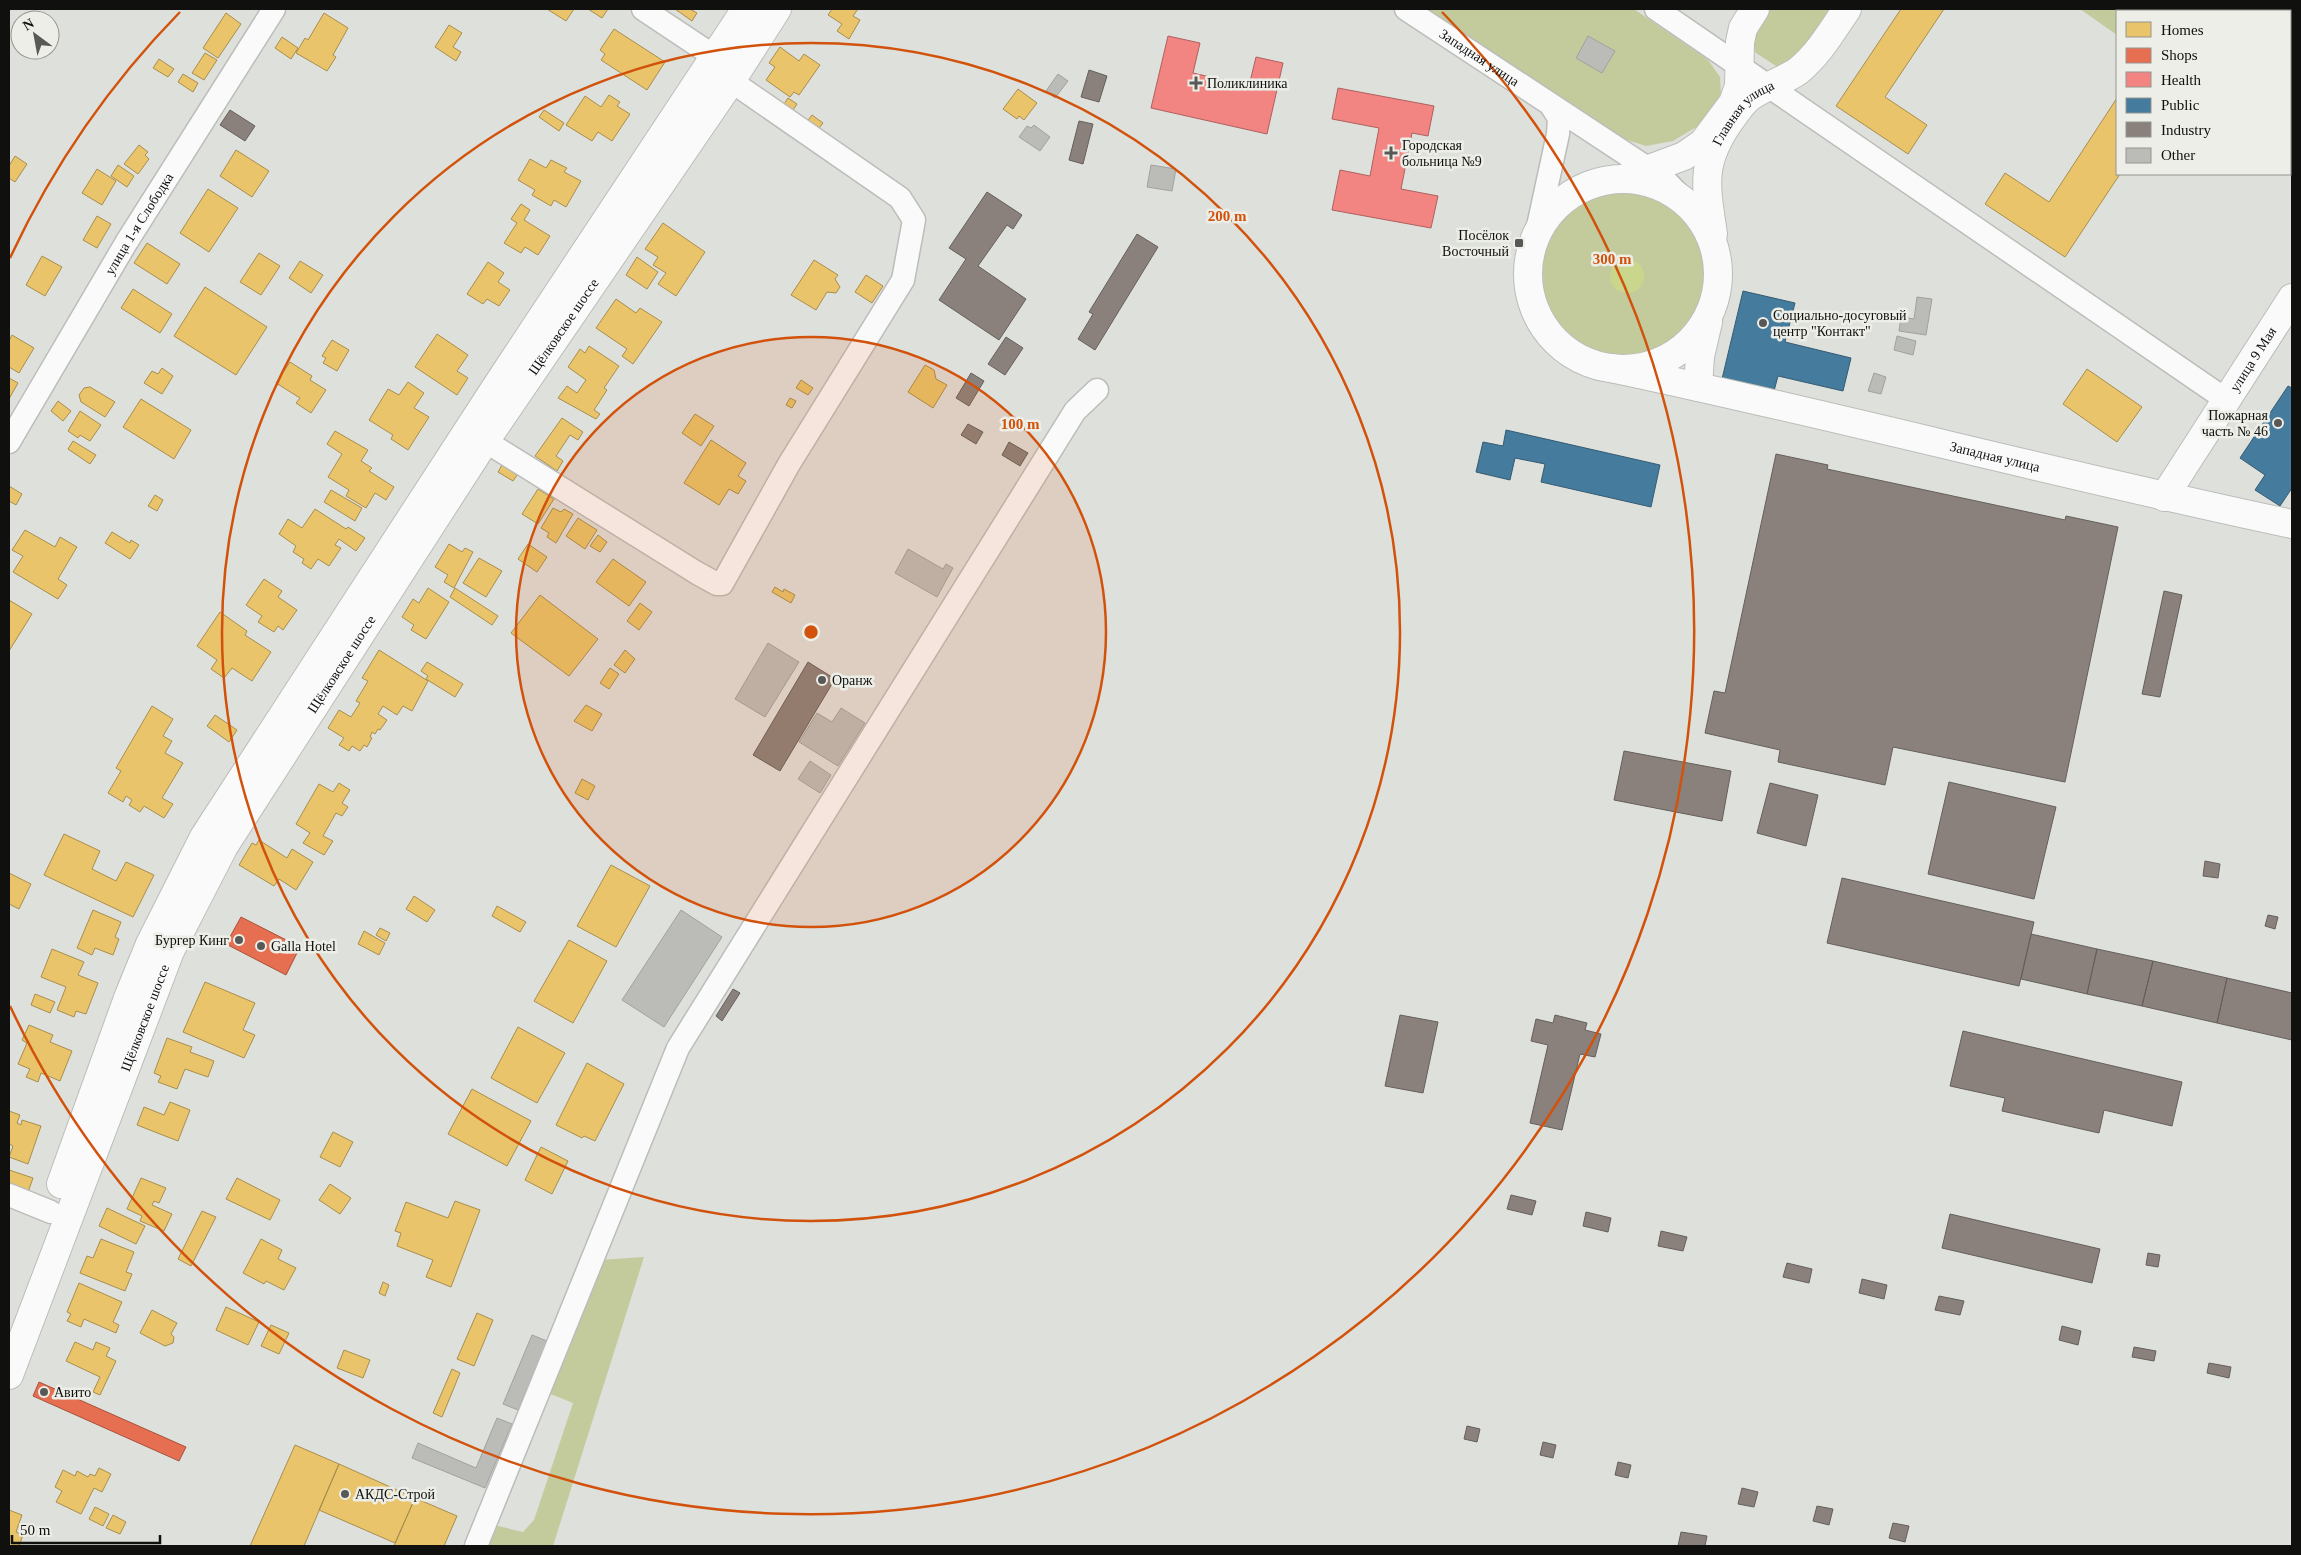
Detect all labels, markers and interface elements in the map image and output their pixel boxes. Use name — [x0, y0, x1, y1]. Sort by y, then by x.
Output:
north arrow — [10, 10, 60, 60]
legend — [2116, 10, 2291, 175]
text: N — [20, 15, 37, 33]
text: Homes — [2161, 22, 2204, 38]
street label: Западная улица — [1437, 26, 1522, 90]
text: Shops — [2161, 47, 2198, 63]
text: Health — [2161, 72, 2201, 88]
marker: Поликлиника — [1189, 76, 1203, 90]
place label: Поликлиника — [1207, 76, 1288, 91]
street label: Главная улица — [1710, 77, 1777, 148]
text: Public — [2161, 97, 2200, 113]
text: Industry — [2161, 122, 2211, 138]
place label: Городская больница №9 — [1402, 138, 1482, 169]
marker: Городская больница №9 — [1384, 146, 1398, 160]
text: Other — [2161, 147, 2195, 163]
street label: улица 1-я Слободка — [102, 170, 177, 277]
text: 200 m — [1208, 208, 1247, 224]
place label: Посёлок Восточный — [1442, 228, 1510, 259]
marker: Посёлок Восточный — [1513, 237, 1525, 249]
text: 300 m — [1593, 251, 1632, 267]
street label: Щёлковское шоссе — [525, 276, 602, 378]
place label: Социально-досуговый центр "Контакт" — [1773, 308, 1907, 339]
marker: Социально-досуговый центр "Контакт" — [1757, 317, 1769, 329]
street label: улица 9 Мая — [2227, 324, 2280, 394]
place label: Пожарная часть № 46 — [2202, 408, 2269, 439]
text: 100 m — [1001, 416, 1040, 432]
marker: Пожарная часть № 46 — [2272, 417, 2284, 429]
street label: Западная улица — [1948, 439, 2042, 475]
street label: Щёлковское шоссе — [305, 613, 379, 716]
centre of rings — [802, 623, 820, 641]
place label: Оранж — [832, 673, 873, 688]
marker: Оранж — [816, 674, 828, 686]
place label: Бургер Кинг — [155, 933, 229, 948]
marker: Бургер Кинг — [233, 934, 245, 946]
place label: Galla Hotel — [271, 939, 336, 954]
marker: Galla Hotel — [255, 940, 267, 952]
street label: Щёлковское шоссе — [118, 963, 172, 1074]
place label: Авито — [54, 1385, 91, 1400]
marker: Авито — [38, 1386, 50, 1398]
place label: АКДС-Строй — [355, 1487, 435, 1502]
marker: АКДС-Строй — [339, 1488, 351, 1500]
scale bar — [12, 1512, 160, 1544]
text: 50 m — [20, 1522, 51, 1538]

